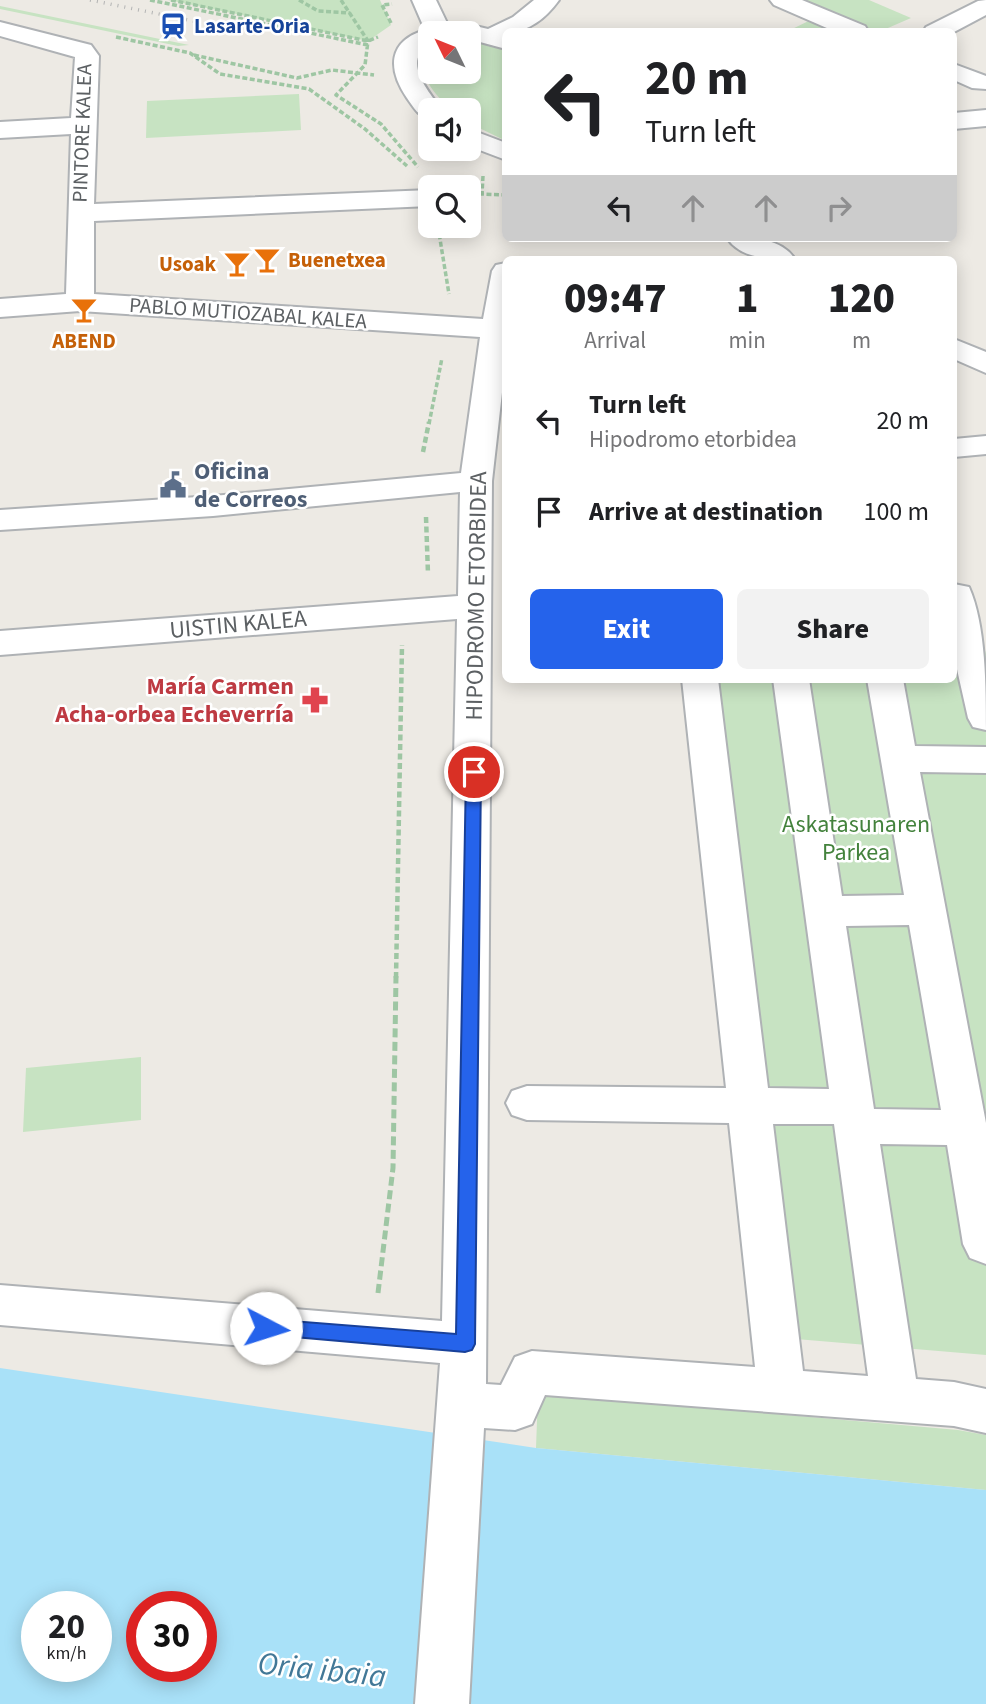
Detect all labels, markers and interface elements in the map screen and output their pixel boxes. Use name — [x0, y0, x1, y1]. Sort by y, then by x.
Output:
station icon: Lasarte-Oria — [158, 11, 188, 41]
place label: Lasarte-Oria — [194, 11, 310, 41]
north arrow — [418, 21, 481, 84]
map controls — [418, 21, 481, 238]
text: 20 m — [645, 44, 749, 114]
icon: left — [530, 56, 621, 147]
street label: PINTORE KALEA — [65, 62, 99, 203]
button: sound — [418, 98, 481, 161]
text: Turn left — [645, 109, 756, 155]
button: search — [418, 175, 481, 238]
icon: left — [601, 189, 639, 227]
icon: ahead — [674, 189, 712, 227]
icon: ahead — [747, 189, 785, 227]
icon: right — [820, 189, 858, 227]
bar icon: Buenetxea — [252, 245, 282, 275]
place label: Buenetxea — [288, 245, 386, 275]
place label: Usoak — [159, 249, 216, 279]
bar icon: Usoak — [222, 249, 252, 279]
text: 09:47 — [564, 269, 667, 329]
text: 1 — [736, 269, 758, 329]
text: 120 — [828, 269, 895, 329]
street label: PABLO MUTIOZABAL KALEA — [128, 290, 369, 336]
bar icon: ABEND — [69, 295, 99, 325]
text: Arrival — [584, 324, 646, 357]
text: min — [729, 324, 766, 357]
text: m — [852, 324, 871, 357]
place label: ABEND — [51, 326, 116, 356]
text: Turn left — [589, 386, 686, 423]
icon: left — [530, 402, 568, 440]
text: 20 m — [876, 402, 929, 439]
text: Hipodromo etorbidea — [589, 423, 797, 456]
place label: Oficina de Correos — [194, 454, 307, 517]
public building icon: Oficina de Correos — [158, 470, 188, 500]
street label: HIPODROMO ETORBIDEA — [457, 471, 496, 721]
icon: arrive — [530, 493, 568, 531]
text: Arrive at destination — [589, 493, 823, 530]
text: 100 m — [863, 493, 929, 530]
button: Exit — [530, 589, 723, 669]
button: Share — [737, 589, 929, 669]
street label: UISTIN KALEA — [168, 601, 308, 648]
place label: María Carmen Acha-orbea Echeverría — [54, 669, 294, 732]
pharmacy icon: María Carmen Acha-orbea Echeverría — [300, 685, 330, 715]
pin — [444, 742, 504, 802]
icon: arrive — [455, 753, 493, 791]
park label: Askatasunaren Parkea — [782, 807, 930, 870]
position arrow — [229, 1291, 303, 1365]
speed limit sign: 30 — [126, 1591, 217, 1682]
text: 20 — [48, 1602, 85, 1652]
water label: Oria ibaia — [255, 1640, 388, 1700]
text: km/h — [47, 1641, 86, 1666]

